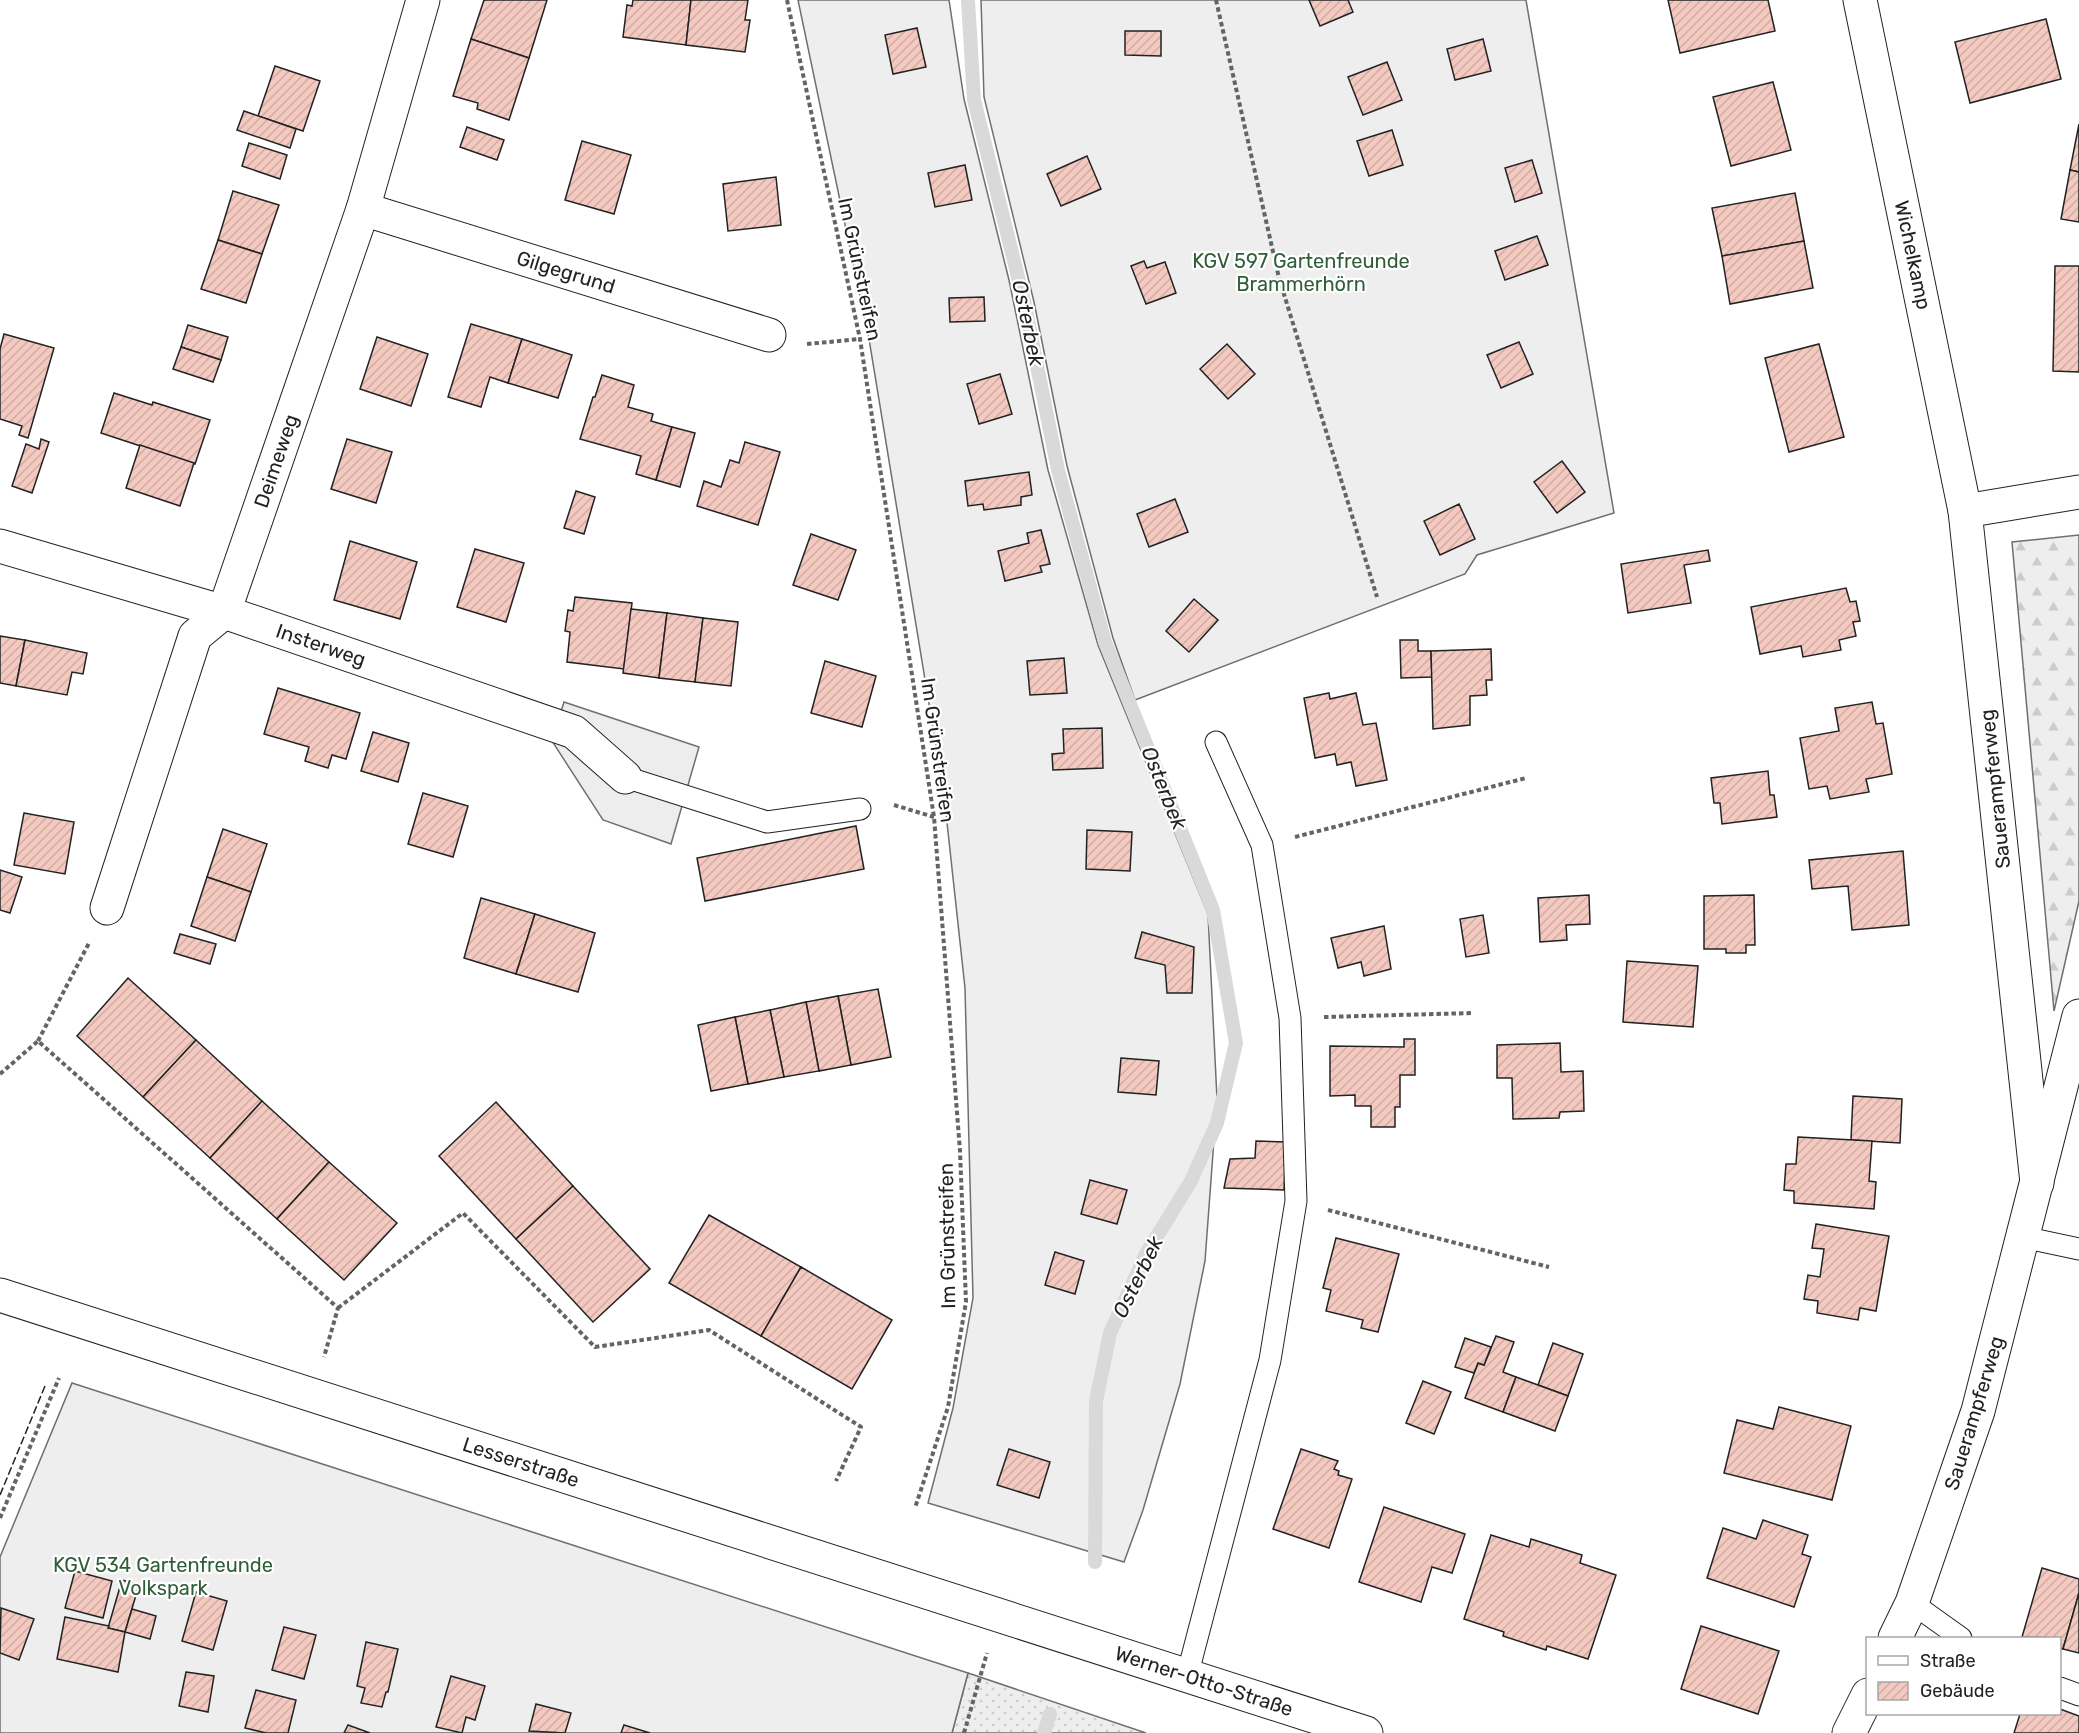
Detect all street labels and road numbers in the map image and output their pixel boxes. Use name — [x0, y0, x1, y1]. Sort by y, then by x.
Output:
street label: Im Grünstreifen — [833, 195, 887, 343]
street label: Wichelkamp — [1890, 198, 1936, 312]
street label: Gilgegrund — [514, 246, 618, 298]
street label: Deimeweg — [249, 411, 303, 511]
street label: Insterweg — [273, 618, 369, 672]
street label: Im Grünstreifen — [916, 676, 960, 824]
street label: Sauerampferweg — [1975, 708, 2015, 870]
street label: Im Grünstreifen — [934, 1163, 960, 1309]
street label: Sauerampferweg — [1939, 1333, 2009, 1493]
street label: Lesserstraße — [460, 1432, 582, 1492]
street label: Werner-Otto-Straße — [1112, 1641, 1296, 1721]

